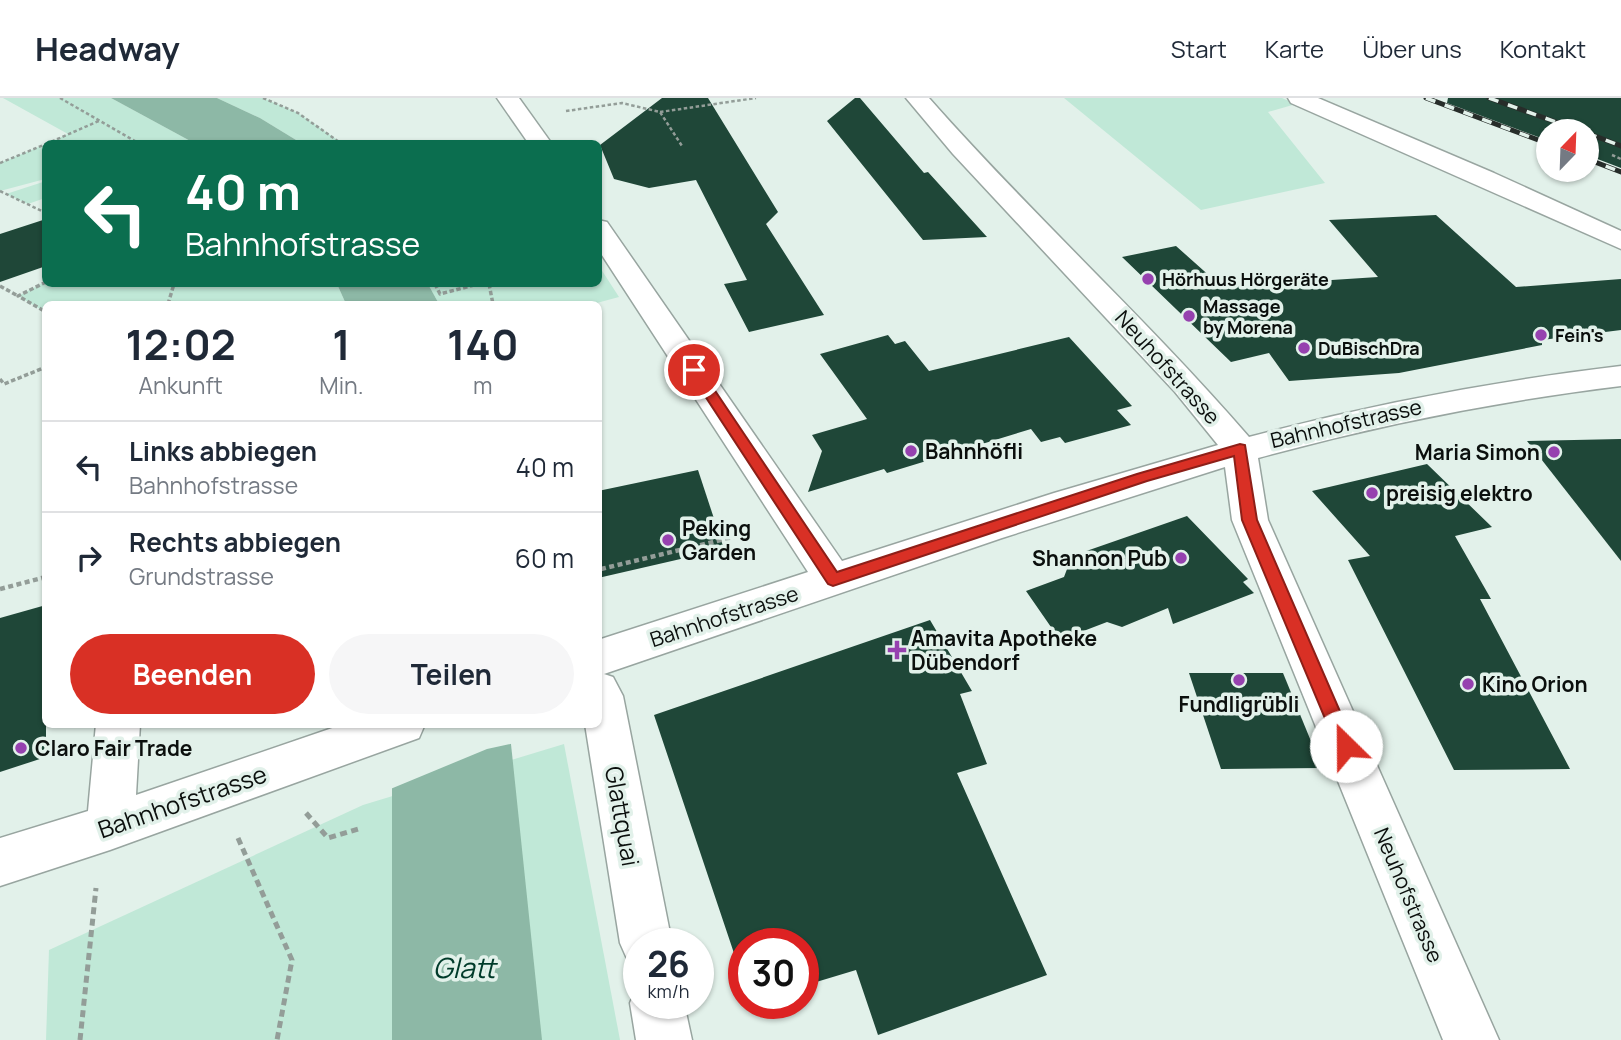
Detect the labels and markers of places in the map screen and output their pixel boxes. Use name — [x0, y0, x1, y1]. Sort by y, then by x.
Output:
place label: Hörhuus Hörgeräte — [1162, 267, 1329, 291]
marker: Hörhuus Hörgeräte — [1140, 271, 1156, 287]
place label: Massage by Morena — [1203, 294, 1293, 339]
marker: Massage by Morena — [1181, 308, 1197, 324]
place label: Fein's — [1555, 323, 1604, 347]
marker: Fein's — [1533, 327, 1549, 343]
place label: DuBischDra — [1318, 336, 1420, 360]
pin — [664, 340, 724, 400]
marker: DuBischDra — [1296, 340, 1312, 356]
place label: Bahnhöfli — [925, 437, 1023, 465]
place label: Maria Simon — [1415, 438, 1540, 466]
marker: Bahnhöfli — [903, 443, 919, 459]
marker: Maria Simon — [1546, 444, 1562, 460]
place label: preisig elektro — [1386, 479, 1533, 507]
marker: preisig elektro — [1364, 485, 1380, 501]
place label: Peking Garden — [682, 514, 756, 566]
marker: Peking Garden — [660, 532, 676, 548]
place label: Shannon Pub — [1032, 544, 1167, 572]
marker: Shannon Pub — [1173, 550, 1189, 566]
place label: Amavita Apotheke Dübendorf — [911, 624, 1097, 676]
marker: Amavita Apotheke Dübendorf — [889, 642, 905, 658]
place label: Kino Orion — [1482, 670, 1588, 698]
marker: Fundligrübli — [1231, 672, 1247, 688]
marker: Kino Orion — [1460, 676, 1476, 692]
place label: Fundligrübli — [1179, 690, 1300, 718]
place label: Claro Fair Trade — [35, 734, 192, 762]
marker: Claro Fair Trade — [13, 740, 29, 756]

